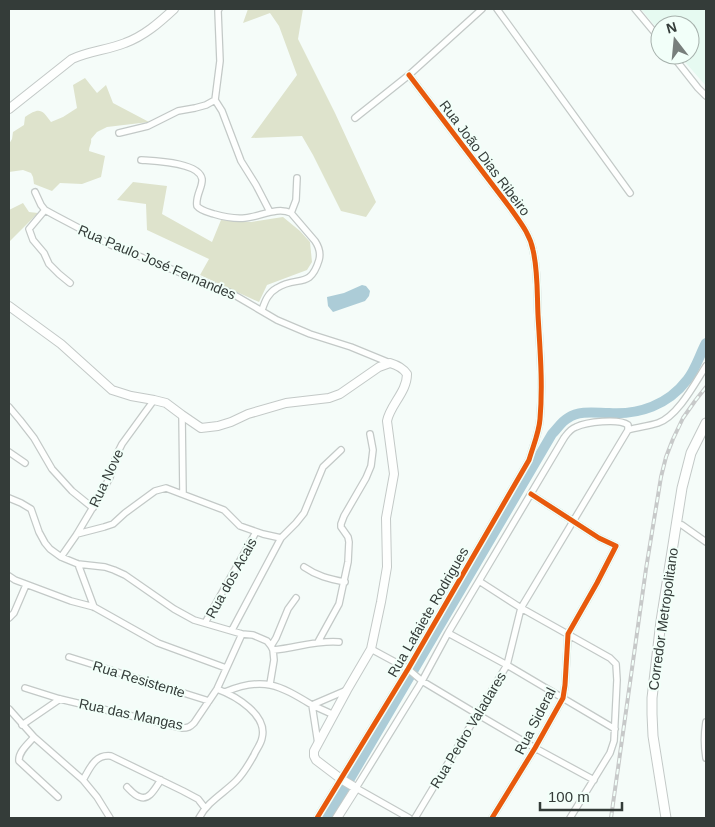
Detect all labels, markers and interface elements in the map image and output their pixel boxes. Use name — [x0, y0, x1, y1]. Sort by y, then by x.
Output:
north arrow — [650, 15, 700, 65]
text: N — [664, 18, 678, 37]
street label: Rua João Dias Ribeiro — [436, 97, 534, 219]
street label: Rua Paulo José Fernandes — [76, 221, 238, 303]
street label: Rua Nove — [86, 446, 126, 510]
street label: Rua dos Acais — [202, 535, 260, 621]
street label: Rua Lafaiete Rodrigues — [384, 544, 472, 680]
street label: Corredor Metropolitano — [645, 546, 681, 691]
street label: Rua Resistente — [91, 657, 187, 701]
street label: Rua Pedro Valadares — [427, 669, 509, 791]
street label: Rua Sideral — [511, 685, 559, 757]
street label: Rua das Mangas — [78, 695, 184, 733]
scale bar — [540, 780, 622, 812]
text: 100 m — [548, 788, 590, 805]

